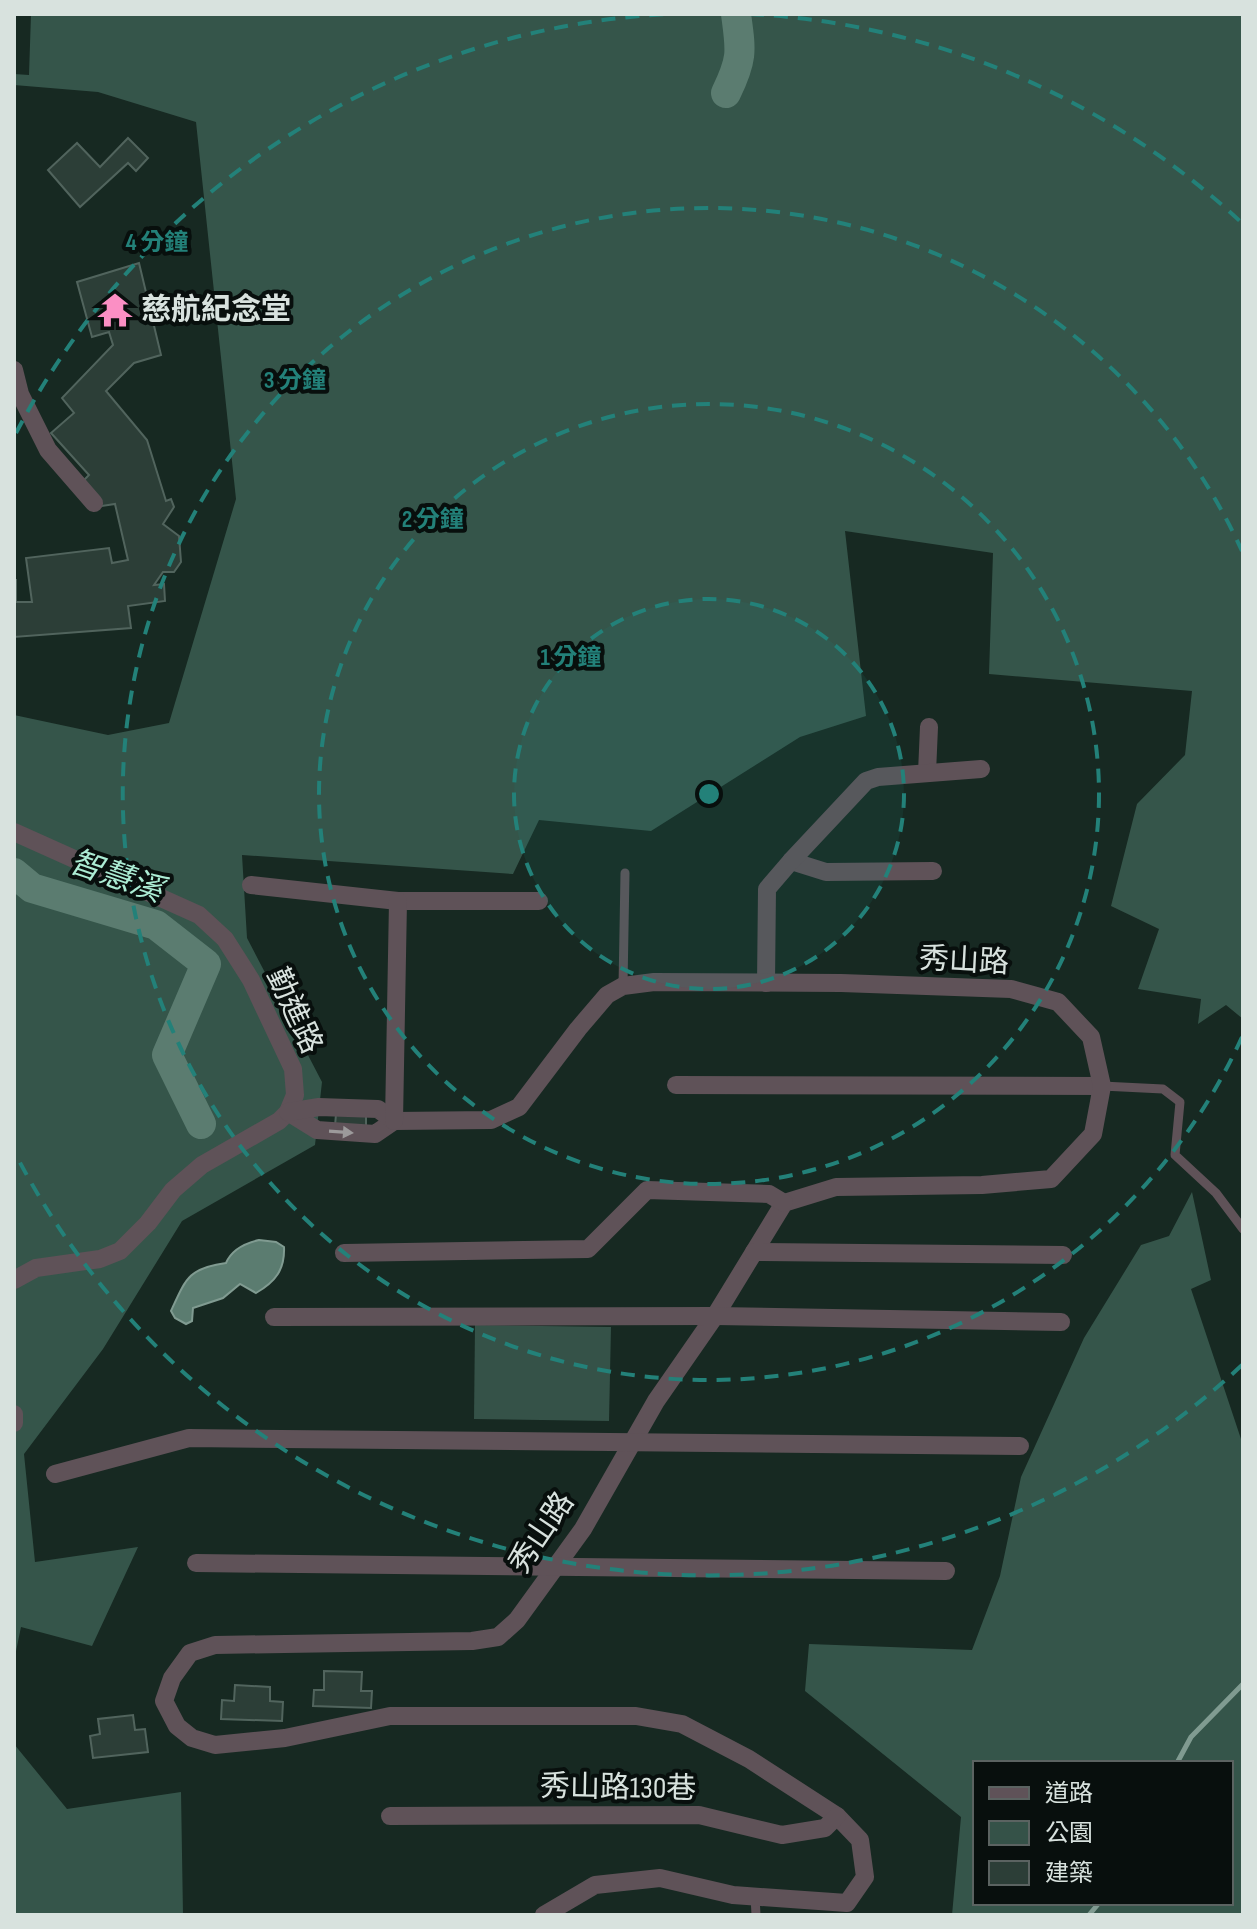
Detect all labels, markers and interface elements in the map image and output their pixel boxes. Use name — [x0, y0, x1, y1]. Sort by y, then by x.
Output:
text: 4 分鐘 — [126, 228, 188, 257]
temple icon: 慈航紀念堂 — [96, 291, 134, 329]
place label: 慈航紀念堂 — [141, 292, 291, 328]
text: 3 分鐘 — [264, 366, 326, 395]
text: 2 分鐘 — [402, 505, 464, 534]
text: 1 分鐘 — [540, 643, 602, 672]
centre of rings — [695, 780, 723, 808]
water label: 智慧溪 — [64, 843, 172, 912]
street label: 秀山路 — [918, 941, 1010, 981]
street label: 勤進路 — [259, 963, 329, 1059]
one-way arrow — [329, 1126, 354, 1139]
street label: 秀山路 — [502, 1486, 582, 1580]
legend — [973, 1761, 1233, 1905]
street label: 秀山路130巷 — [539, 1769, 697, 1807]
text: 道路 — [1045, 1779, 1093, 1808]
text: 公園 — [1045, 1819, 1093, 1848]
text: 建築 — [1045, 1859, 1093, 1888]

